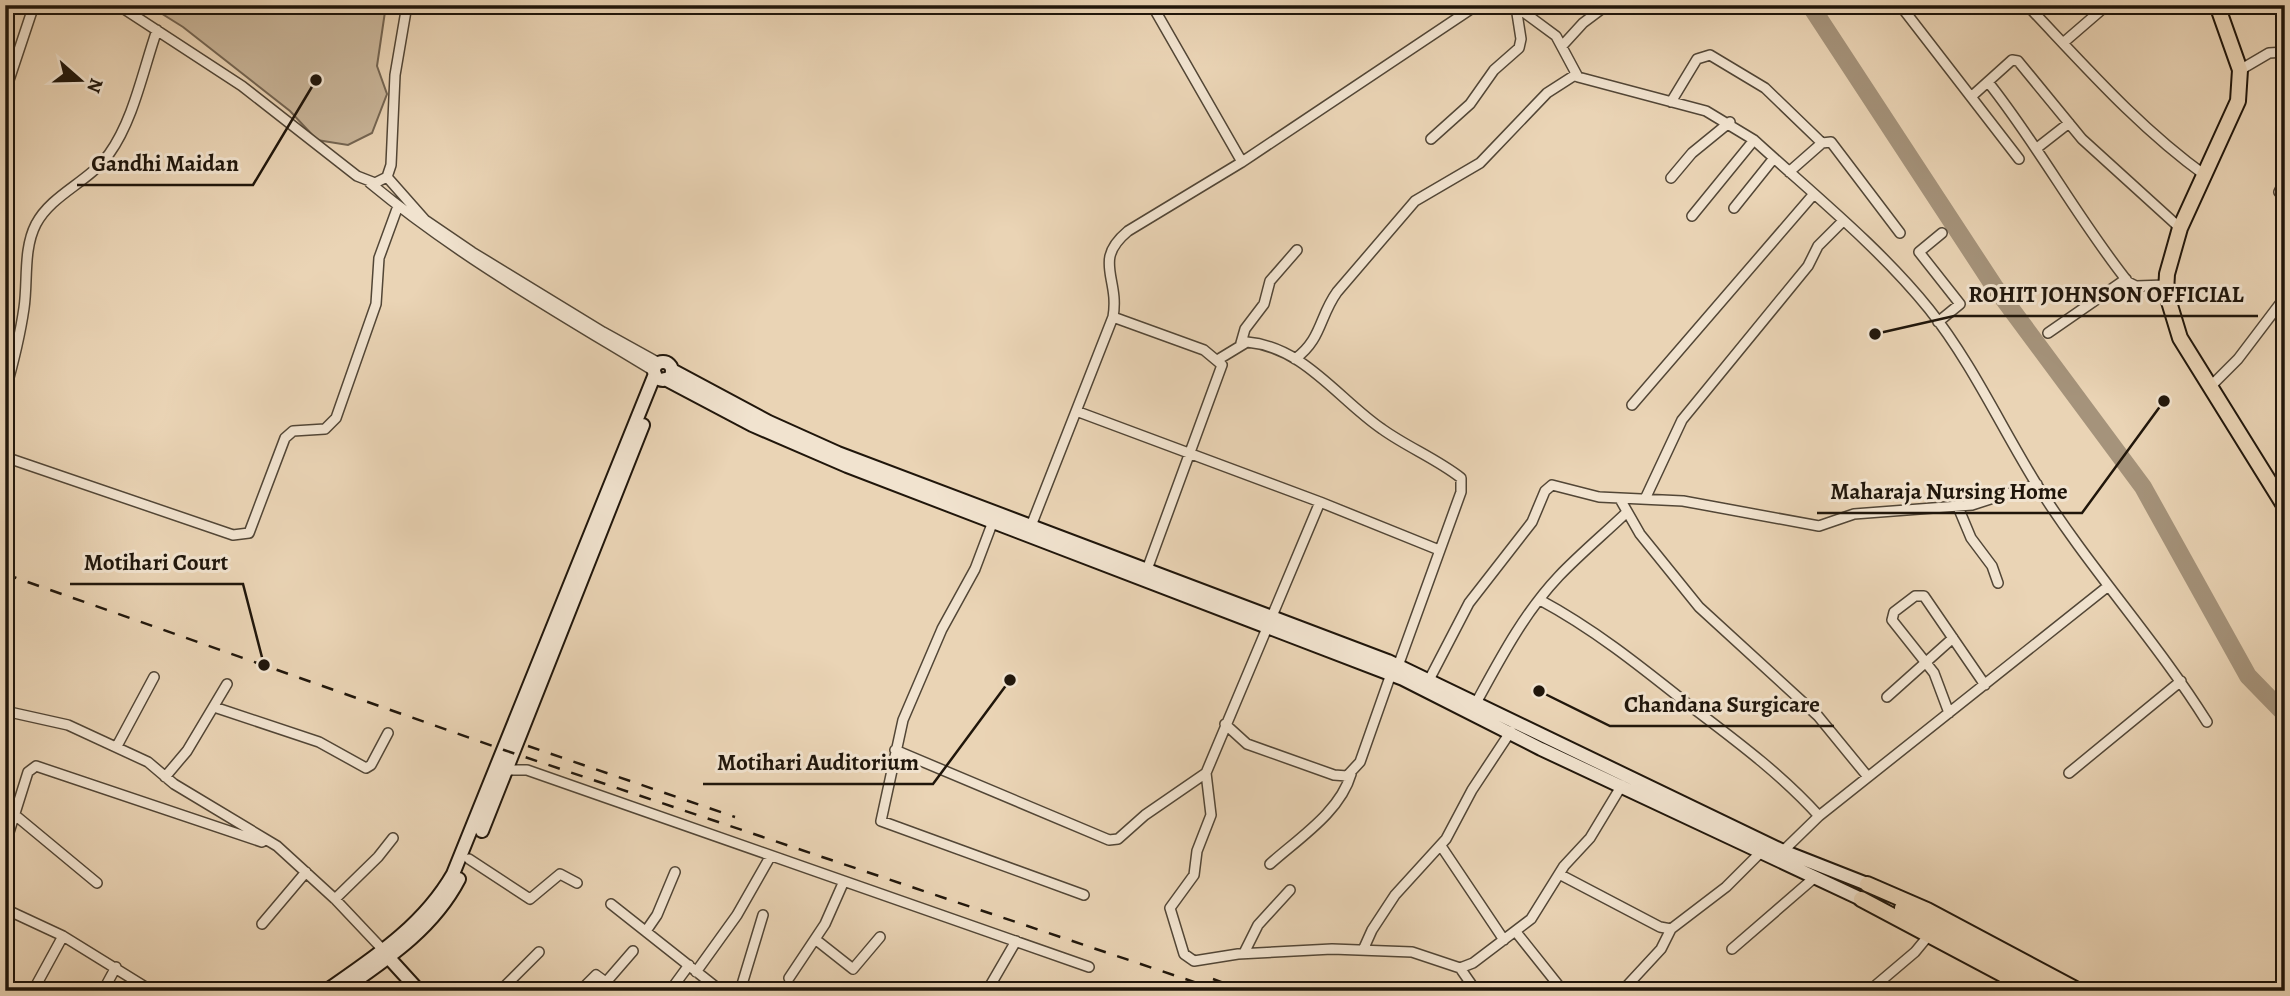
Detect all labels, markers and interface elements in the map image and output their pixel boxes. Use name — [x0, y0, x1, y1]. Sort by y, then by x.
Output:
north arrow — [46, 46, 116, 116]
text: N — [80, 75, 110, 97]
callout: Gandhi Maidan — [77, 141, 253, 185]
text: Gandhi Maidan — [91, 148, 239, 179]
callout: ROHIT JOHNSON OFFICIAL — [1954, 272, 2258, 316]
text: ROHIT JOHNSON OFFICIAL — [1968, 279, 2244, 310]
callout: Maharaja Nursing Home — [1817, 469, 2082, 513]
text: Maharaja Nursing Home — [1830, 476, 2068, 507]
callout: Motihari Court — [70, 540, 243, 584]
text: Motihari Court — [84, 547, 229, 578]
callout: Chandana Surgicare — [1610, 682, 1834, 726]
text: Chandana Surgicare — [1624, 689, 1820, 720]
callout: Motihari Auditorium — [703, 740, 933, 784]
text: Motihari Auditorium — [717, 747, 919, 778]

